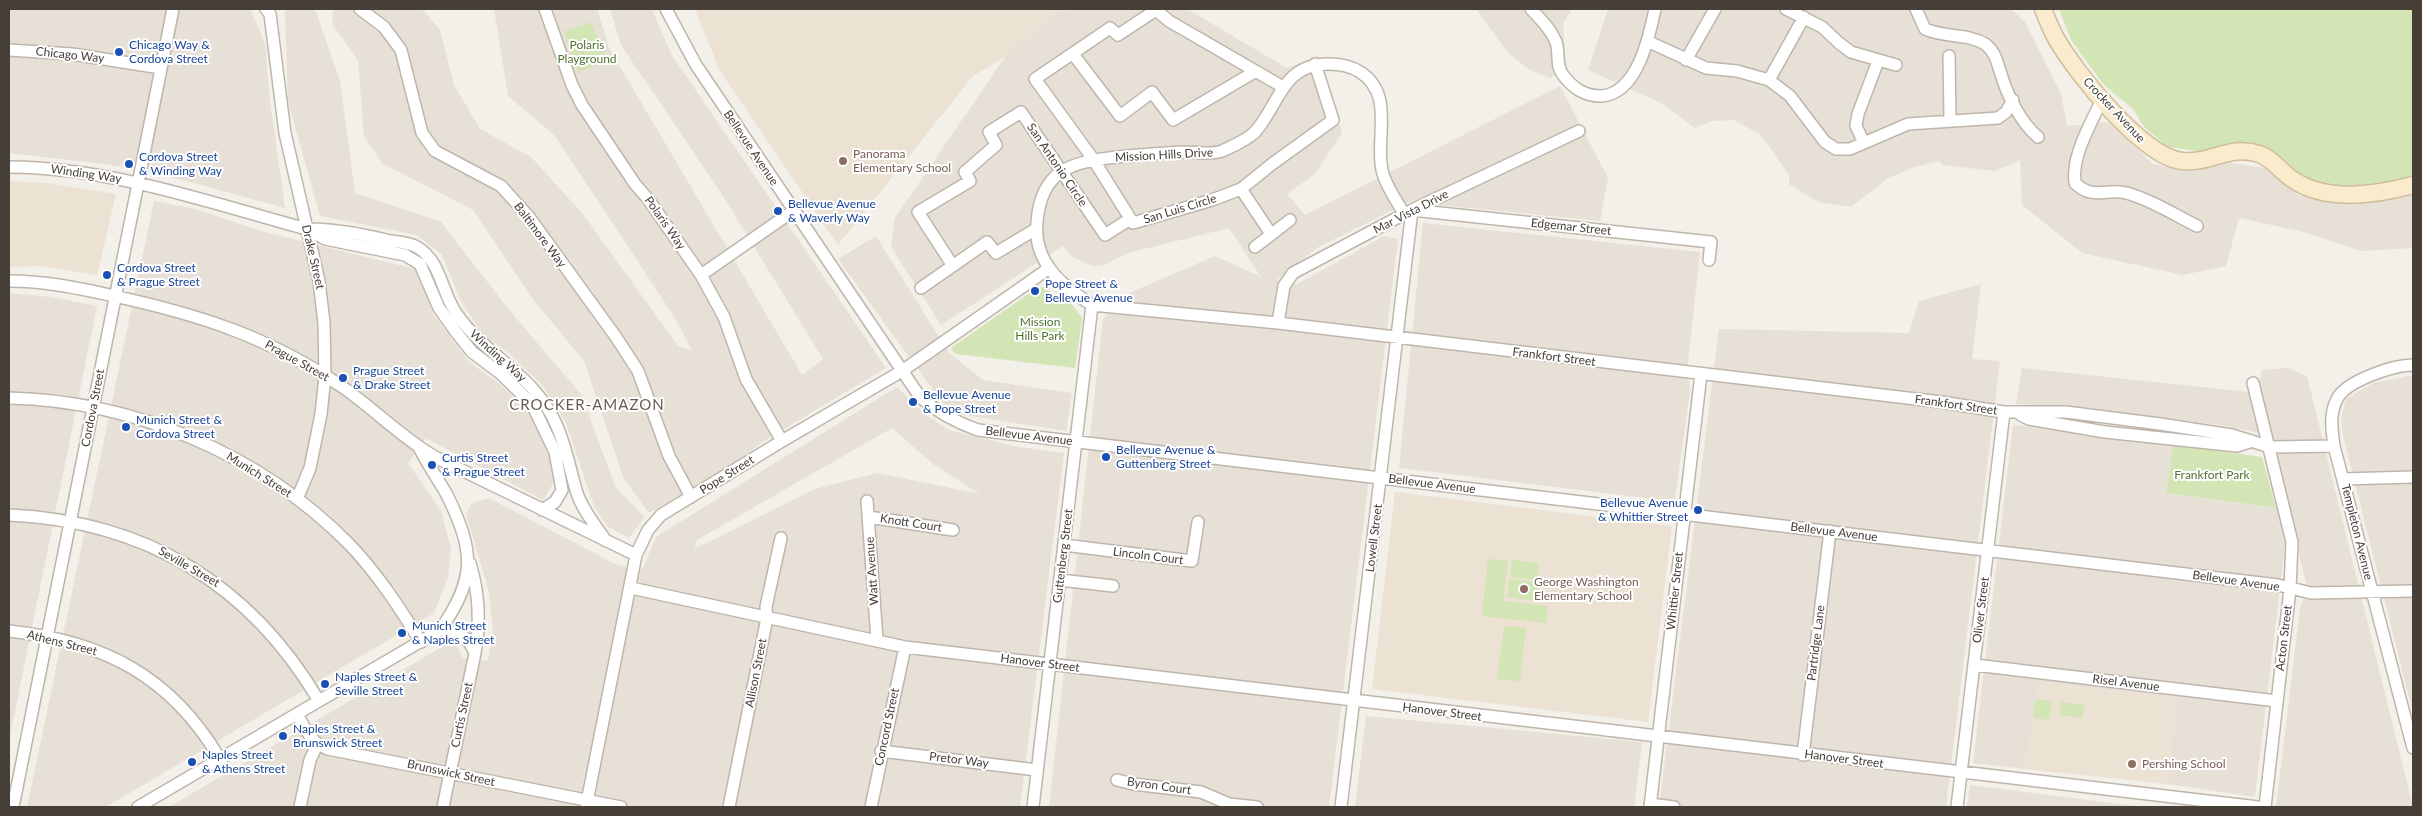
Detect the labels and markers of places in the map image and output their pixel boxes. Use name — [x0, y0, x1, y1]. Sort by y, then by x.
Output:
place label: Chicago Way & Cordova Street — [129, 38, 210, 66]
marker: Chicago Way & Cordova Street — [113, 46, 125, 58]
place label: Panorama Elementary School — [853, 147, 951, 175]
place label: Cordova Street & Winding Way — [139, 150, 222, 178]
marker: Panorama Elementary School — [837, 155, 849, 167]
marker: Cordova Street & Winding Way — [123, 158, 135, 170]
place label: Bellevue Avenue & Waverly Way — [788, 197, 876, 225]
marker: Bellevue Avenue & Waverly Way — [772, 205, 784, 217]
place label: Cordova Street & Prague Street — [117, 261, 200, 289]
marker: Cordova Street & Prague Street — [101, 269, 113, 281]
place label: Pope Street & Bellevue Avenue — [1045, 277, 1133, 305]
marker: Pope Street & Bellevue Avenue — [1029, 285, 1041, 297]
place label: Prague Street & Drake Street — [353, 364, 431, 392]
marker: Prague Street & Drake Street — [337, 372, 349, 384]
place label: Bellevue Avenue & Pope Street — [923, 388, 1011, 416]
marker: Bellevue Avenue & Pope Street — [907, 396, 919, 408]
place label: Munich Street & Cordova Street — [136, 413, 222, 441]
marker: Munich Street & Cordova Street — [120, 421, 132, 433]
place label: Bellevue Avenue & Guttenberg Street — [1116, 443, 1216, 471]
place label: Curtis Street & Prague Street — [442, 451, 525, 479]
marker: Bellevue Avenue & Guttenberg Street — [1100, 451, 1112, 463]
marker: Curtis Street & Prague Street — [426, 459, 438, 471]
place label: Bellevue Avenue & Whittier Street — [1598, 496, 1688, 524]
marker: Bellevue Avenue & Whittier Street — [1692, 504, 1704, 516]
place label: George Washington Elementary School — [1534, 575, 1639, 603]
marker: George Washington Elementary School — [1518, 583, 1530, 595]
place label: Munich Street & Naples Street — [412, 619, 494, 647]
marker: Munich Street & Naples Street — [396, 627, 408, 639]
place label: Naples Street & Seville Street — [335, 670, 417, 698]
marker: Naples Street & Seville Street — [319, 678, 331, 690]
place label: Naples Street & Brunswick Street — [293, 722, 382, 750]
marker: Naples Street & Brunswick Street — [277, 730, 289, 742]
place label: Naples Street & Athens Street — [202, 748, 285, 776]
marker: Naples Street & Athens Street — [186, 756, 198, 768]
place label: Pershing School — [2142, 757, 2226, 771]
marker: Pershing School — [2126, 758, 2138, 770]

